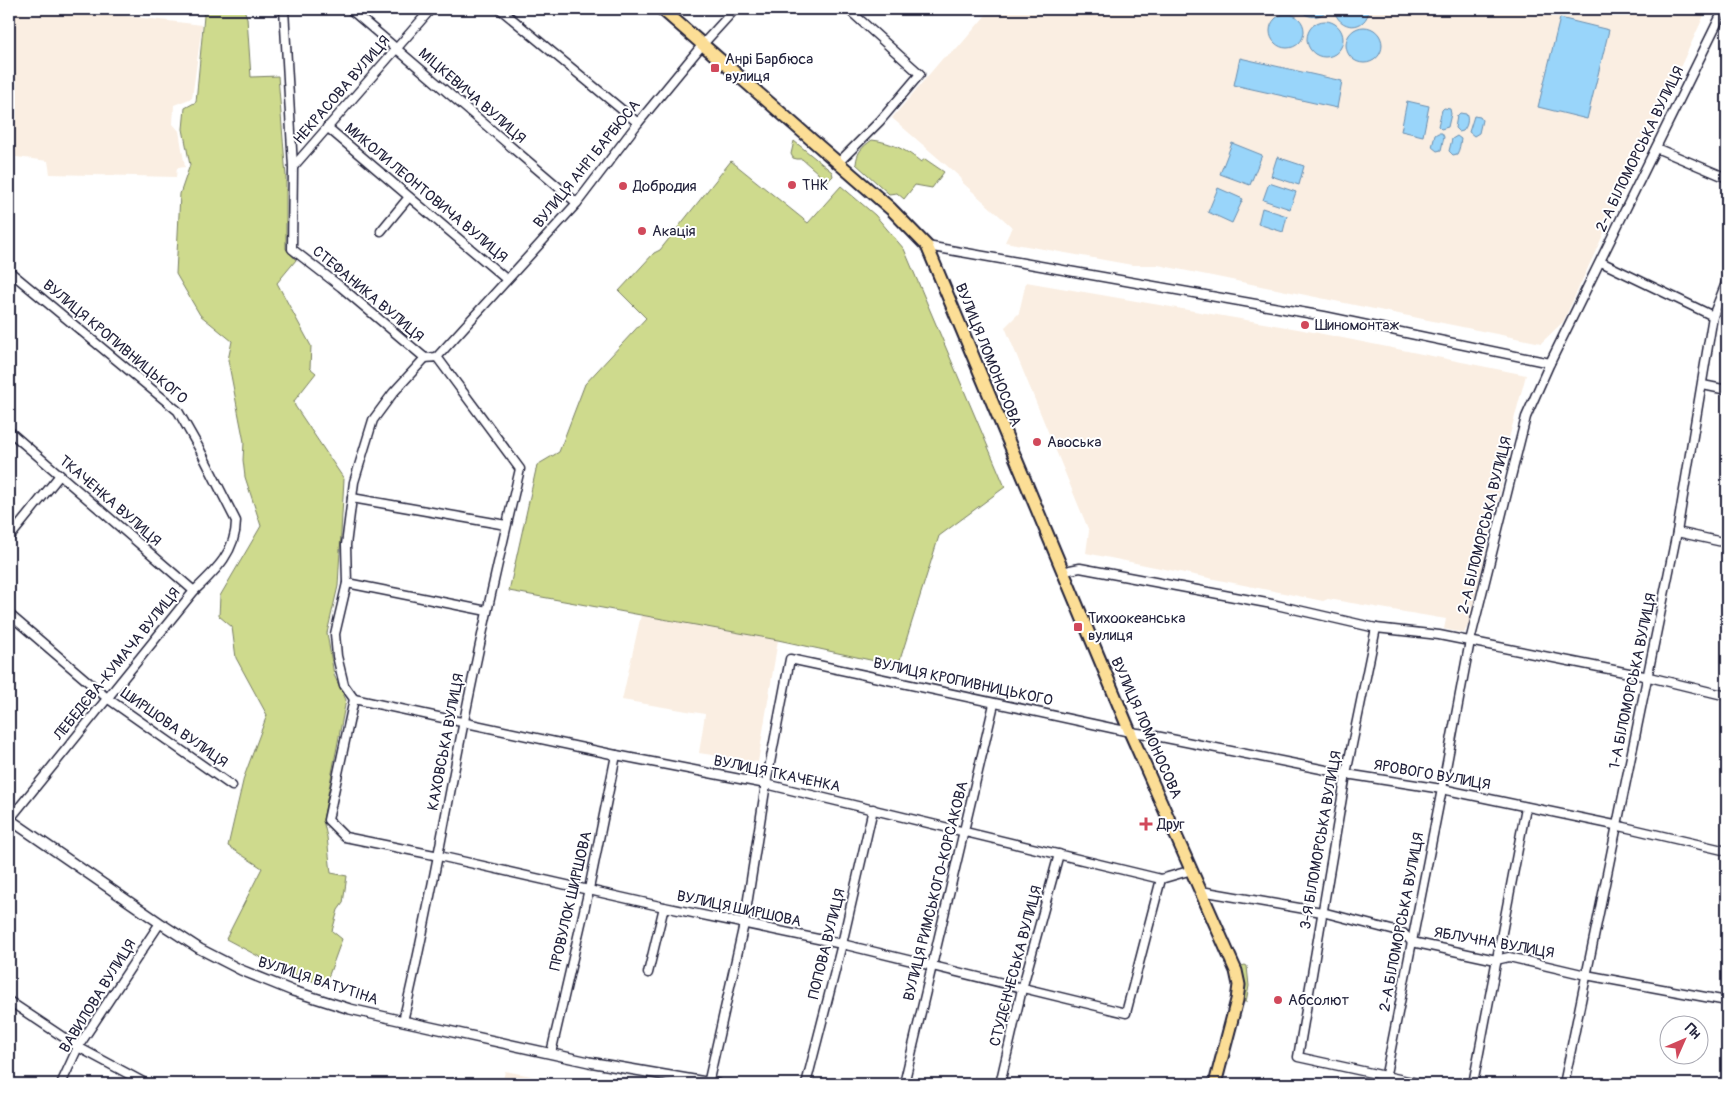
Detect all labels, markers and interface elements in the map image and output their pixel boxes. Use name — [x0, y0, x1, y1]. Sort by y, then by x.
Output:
street label: НЕКРАСОВА ВУЛИЦЯ — [289, 32, 395, 148]
street label: МІЦКЕВИЧА ВУЛИЦЯ — [414, 44, 530, 148]
place label: Анрі Барбюса вулиця — [725, 50, 813, 86]
marker: Анрі Барбюса вулиця — [709, 62, 721, 74]
street label: 2-А БІЛОМОРСЬКА ВУЛИЦЯ — [1592, 63, 1688, 235]
street label: ВУЛИЦЯ АНРІ БАРБЮСА — [529, 96, 645, 232]
street label: МИКОЛИ ЛЕОНТОВИЧА ВУЛИЦЯ — [341, 119, 511, 267]
place label: ТНК — [802, 176, 828, 195]
place label: Добродия — [632, 177, 697, 196]
marker: ТНК — [786, 179, 798, 191]
marker: Добродия — [617, 180, 629, 192]
place label: Акація — [652, 222, 696, 241]
marker: Акація — [636, 225, 648, 237]
street label: СТЕФАНИКА ВУЛИЦЯ — [308, 242, 428, 346]
street label: ВУЛИЦЯ КРОПИВНИЦЬКОГО — [39, 276, 191, 408]
street label: ВУЛИЦЯ ЛОМОНОСОВА — [951, 281, 1026, 430]
place label: Шиномонтаж — [1315, 316, 1399, 335]
marker: Шиномонтаж — [1299, 319, 1311, 331]
place label: Авоська — [1047, 433, 1101, 452]
street label: 2-А БІЛОМОРСЬКА ВУЛИЦЯ — [1454, 434, 1516, 616]
marker: Авоська — [1031, 436, 1043, 448]
street label: ТКАЧЕНКА ВУЛИЦЯ — [55, 451, 165, 551]
street label: ЛЕБЕДЄВА-КУМАЧА ВУЛИЦЯ — [49, 584, 185, 745]
street label: 1-А БІЛОМОРСЬКА ВУЛИЦЯ — [1605, 591, 1661, 771]
place label: Тихоокеанська вулиця — [1088, 609, 1185, 645]
marker: Тихоокеанська вулиця — [1072, 621, 1084, 633]
street label: ВУЛИЦЯ КРОПИВНИЦЬКОГО — [871, 654, 1055, 710]
street label: ВУЛИЦЯ ЛОМОНОСОВА — [1106, 654, 1186, 802]
street label: КАХОВСЬКА ВУЛИЦЯ — [423, 672, 469, 812]
street label: ШИРШОВА ВУЛИЦЯ — [117, 684, 231, 772]
street label: 3-Я БІЛОМОРСЬКА ВУЛИЦЯ — [1296, 749, 1346, 931]
street label: ВУЛИЦЯ ТКАЧЕНКА — [712, 751, 843, 797]
street label: ЯРОВОГО ВУЛИЦЯ — [1372, 755, 1492, 795]
street label: ВУЛИЦЯ РИМСЬКОГО-КОРСАКОВА — [899, 779, 973, 1003]
place label: Друг — [1156, 815, 1185, 834]
marker: Друг — [1139, 817, 1153, 831]
street label: ПРОВУЛОК ШИРШОВА — [546, 829, 596, 973]
street label: 2-А БІЛОМОРСЬКА ВУЛИЦЯ — [1375, 831, 1429, 1013]
street label: СТУДЄНЧЕСЬКА ВУЛИЦЯ — [985, 884, 1047, 1048]
street label: ВУЛИЦЯ ШИРШОВА — [675, 887, 803, 932]
street label: ПОПОВА ВУЛИЦЯ — [804, 887, 850, 1001]
street label: ЯБЛУЧНА ВУЛИЦЯ — [1432, 923, 1556, 963]
street label: ВАВИЛОВА ВУЛИЦЯ — [55, 936, 141, 1056]
street label: ВУЛИЦЯ ВАТУТІНА — [255, 953, 381, 1009]
place label: Абсолют — [1288, 991, 1350, 1010]
marker: Абсолют — [1272, 994, 1284, 1006]
north arrow — [1658, 1016, 1708, 1066]
text: Пн — [1681, 1020, 1704, 1043]

